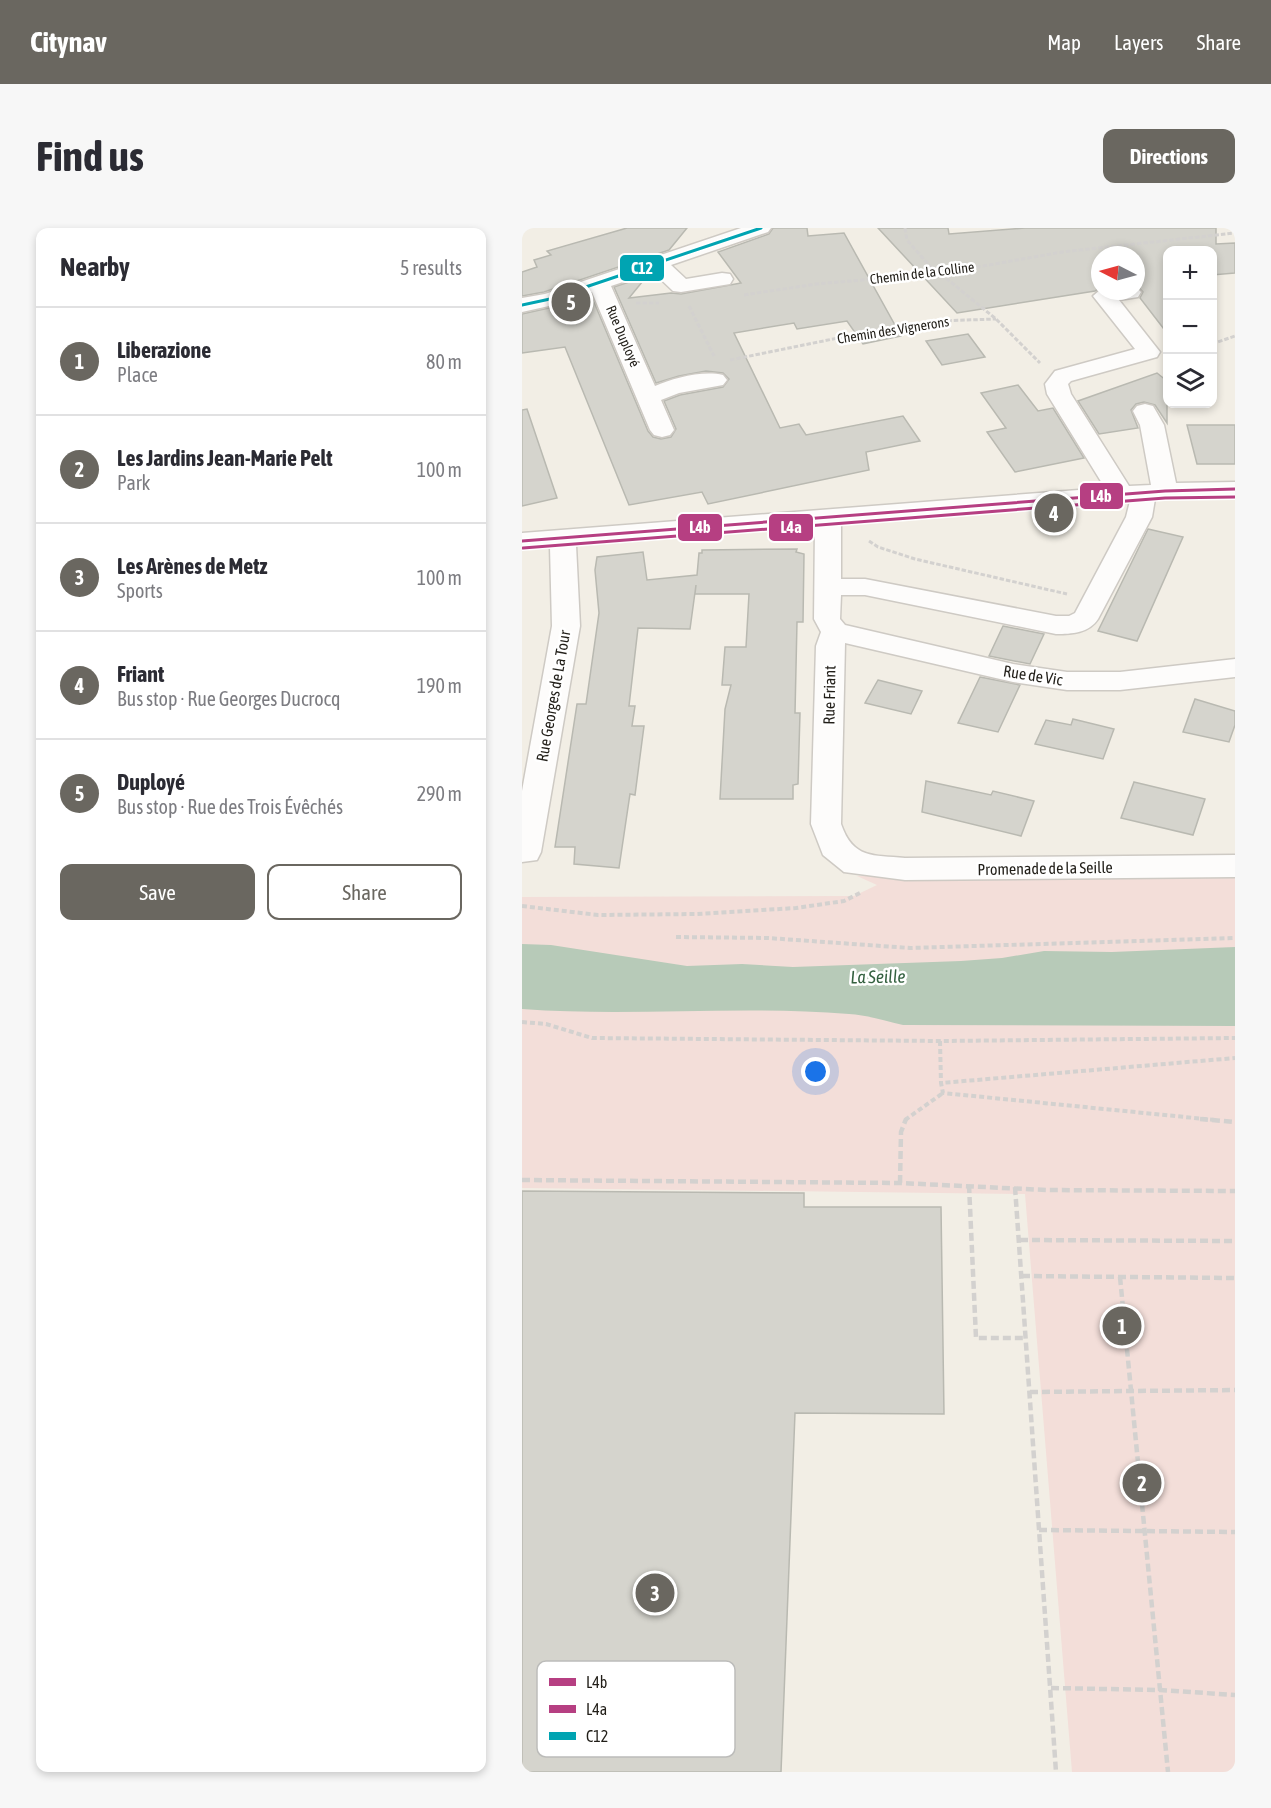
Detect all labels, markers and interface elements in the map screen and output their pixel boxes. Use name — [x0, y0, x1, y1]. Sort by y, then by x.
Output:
text: Citynav — [30, 26, 107, 58]
text: Map — [1047, 30, 1081, 54]
text: Layers — [1114, 30, 1164, 54]
text: Share — [1197, 30, 1241, 54]
button: Directions — [1103, 129, 1235, 183]
text: Find us — [36, 132, 144, 180]
north arrow — [1091, 246, 1145, 300]
map controls — [1163, 246, 1217, 408]
button: + — [1163, 246, 1217, 300]
text: Nearby — [60, 252, 130, 282]
line badge: C12 — [619, 254, 665, 282]
text: 5 results — [400, 256, 462, 279]
text: C12 — [631, 259, 653, 277]
street label: Chemin de la Colline — [869, 259, 975, 287]
pin: 5 — [551, 280, 590, 325]
button: − — [1163, 300, 1217, 354]
street label: Rue Duployé — [603, 303, 643, 369]
street label: Chemin des Vignerons — [836, 313, 950, 347]
text: Liberazione — [117, 337, 211, 363]
text: 1 — [75, 350, 84, 373]
text: 80 m — [426, 350, 462, 373]
button: layers — [1163, 354, 1217, 408]
text: Place — [117, 363, 158, 386]
text: Les Jardins Jean-Marie Pelt — [117, 445, 333, 471]
text: 2 — [75, 458, 84, 481]
text: 100 m — [417, 458, 462, 481]
text: Park — [117, 471, 150, 494]
line badge: L4b — [1079, 482, 1124, 510]
text: L4b — [1090, 487, 1112, 505]
pin: 4 — [1034, 490, 1074, 536]
line badge: L4b — [677, 513, 723, 542]
line badge: L4a — [768, 513, 814, 542]
text: L4b — [689, 518, 711, 536]
text: L4a — [780, 518, 802, 536]
text: Les Arènes de Metz — [117, 553, 267, 579]
text: 3 — [75, 566, 84, 589]
text: 100 m — [417, 566, 462, 589]
text: Sports — [117, 579, 163, 602]
street label: Rue Georges de La Tour — [533, 629, 574, 763]
text: Friant — [117, 661, 164, 687]
street label: Rue de Vic — [1002, 661, 1064, 689]
street label: Rue Friant — [819, 665, 839, 725]
text: 4 — [75, 674, 84, 697]
text: 190 m — [417, 674, 462, 697]
text: Bus stop · Rue Georges Ducrocq — [117, 687, 340, 710]
text: Duployé — [117, 769, 185, 795]
text: 5 — [75, 782, 84, 805]
text: 290 m — [417, 782, 462, 805]
text: Bus stop · Rue des Trois Évêchés — [117, 795, 343, 818]
street label: Promenade de la Seille — [977, 858, 1113, 878]
button: Save — [60, 864, 255, 920]
button: Share — [267, 864, 462, 920]
water label: La Seille — [850, 966, 906, 987]
your location — [801, 1057, 830, 1086]
pin: 1 — [1102, 1304, 1142, 1348]
pin: 2 — [1122, 1460, 1162, 1506]
pin: 3 — [636, 1570, 674, 1616]
legend — [537, 1661, 735, 1757]
text: L4b — [586, 1673, 607, 1691]
text: L4a — [586, 1700, 607, 1718]
text: C12 — [586, 1727, 608, 1745]

